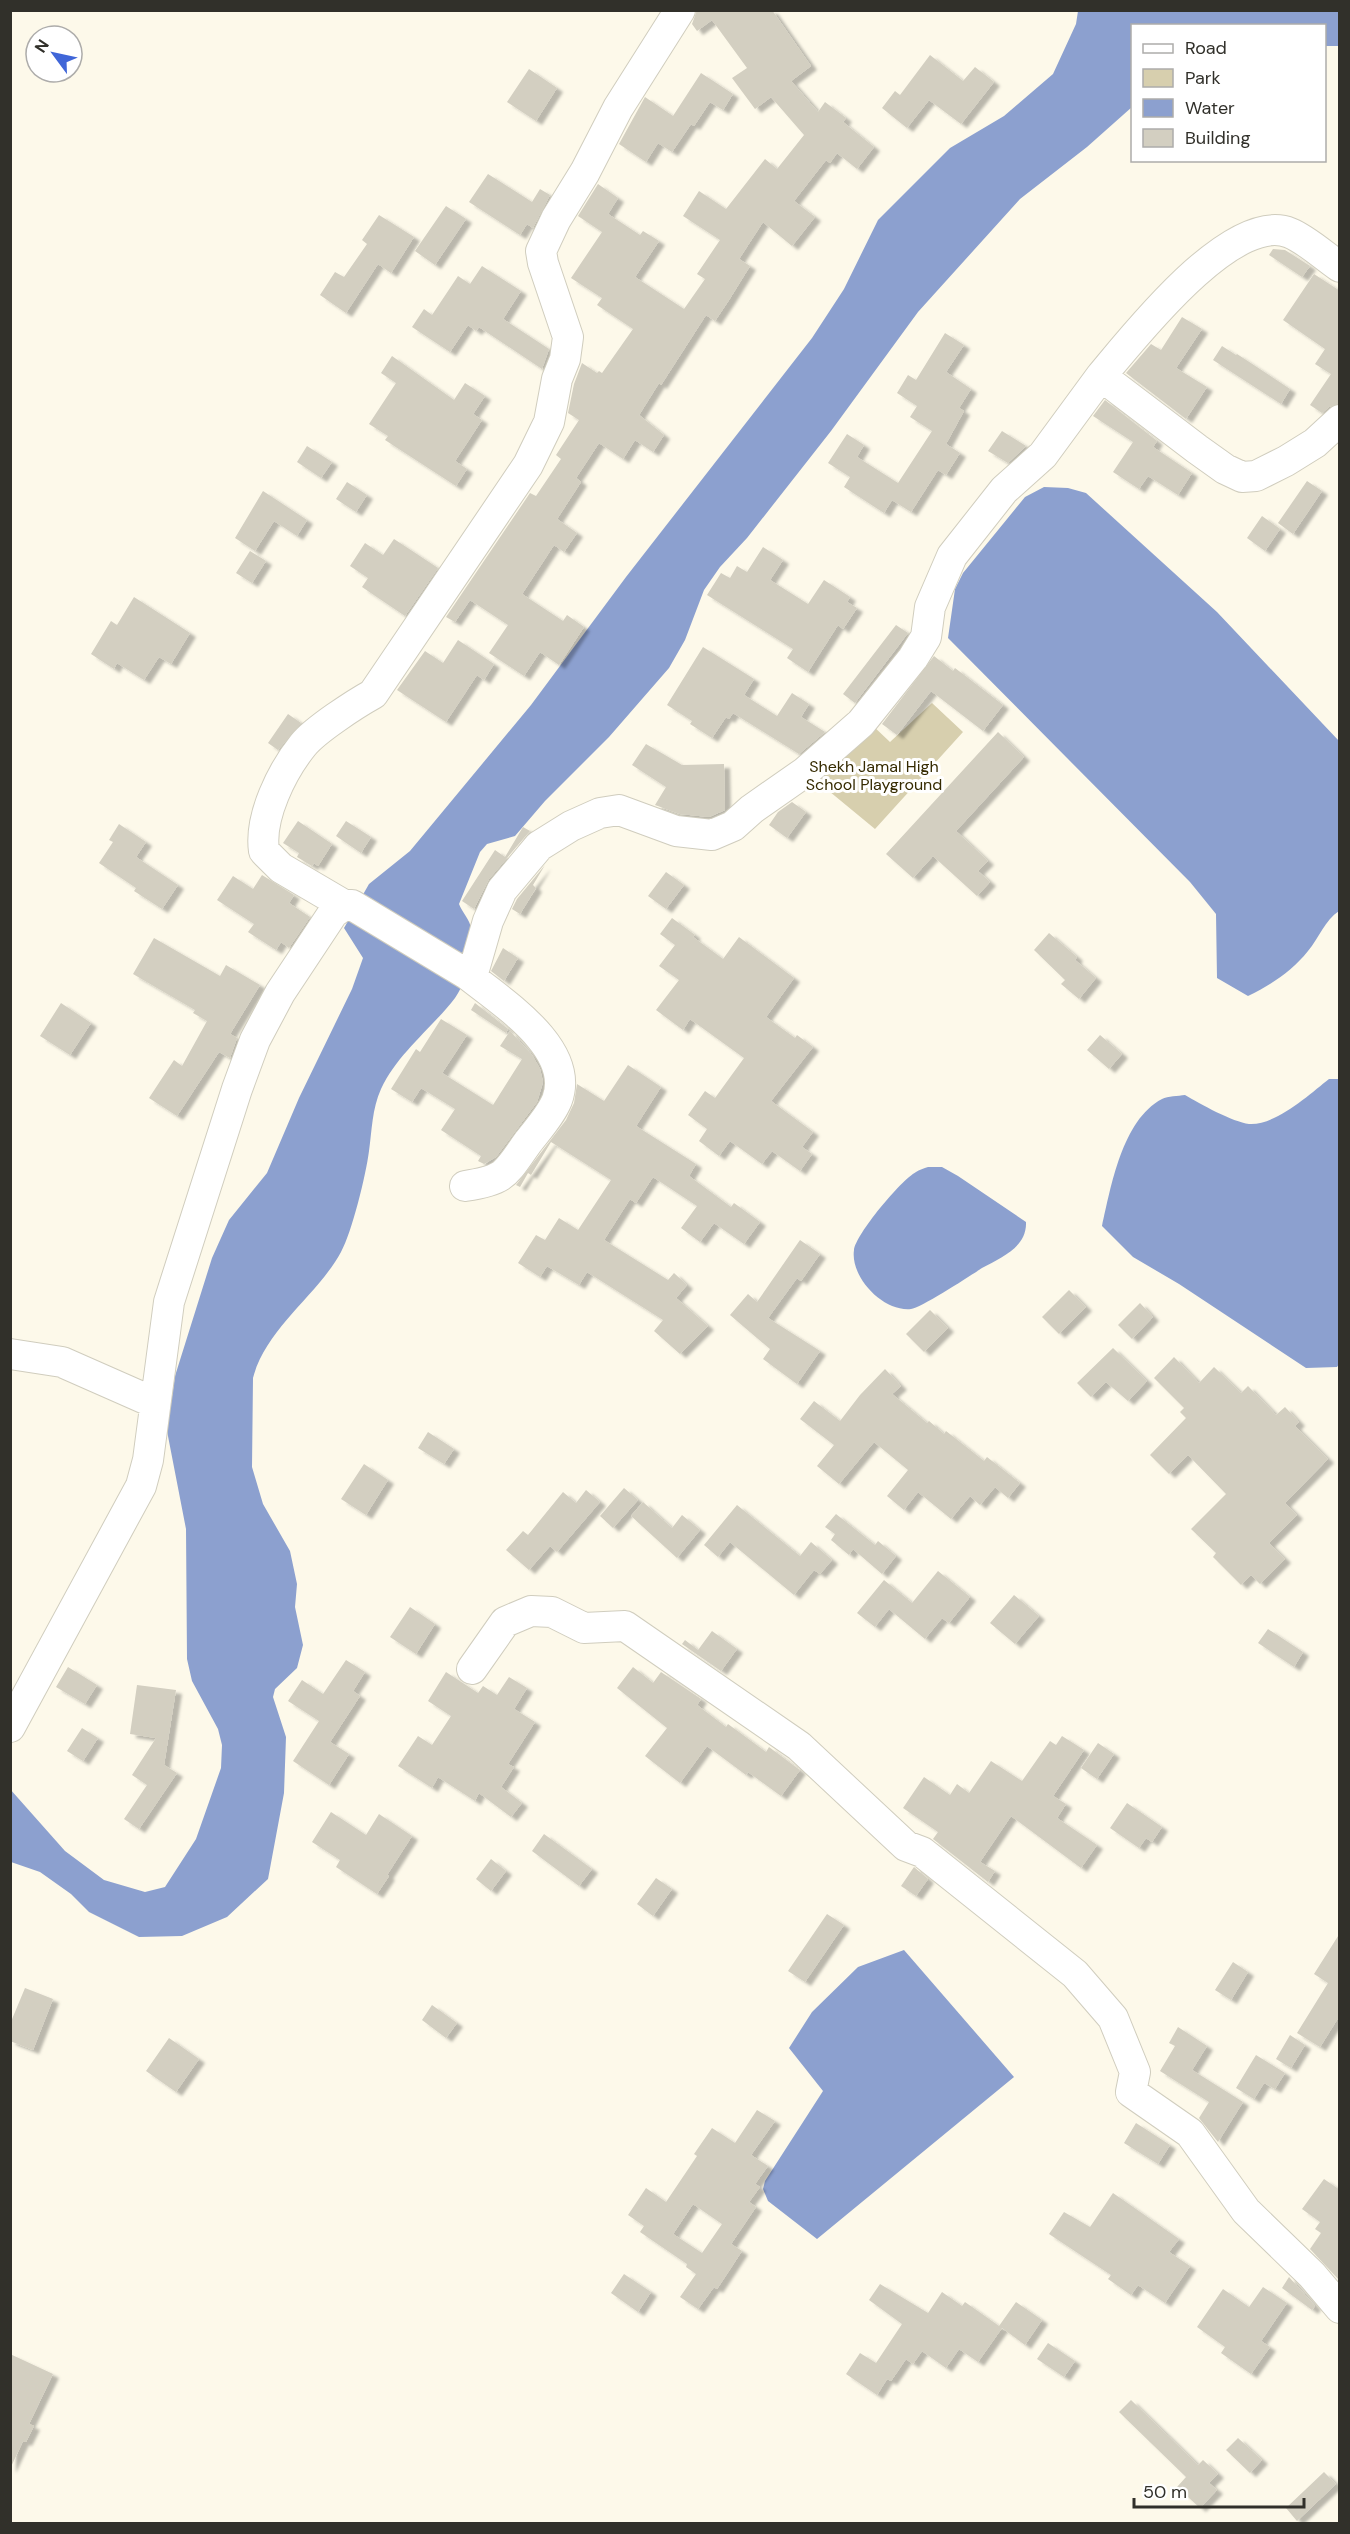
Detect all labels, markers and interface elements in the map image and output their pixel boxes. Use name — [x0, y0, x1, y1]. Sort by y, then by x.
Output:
north arrow — [24, 24, 84, 84]
legend — [1131, 24, 1326, 162]
text: N — [30, 35, 54, 57]
text: Road — [1185, 36, 1227, 60]
text: Park — [1185, 66, 1221, 90]
text: Water — [1185, 96, 1235, 120]
text: Building — [1185, 126, 1250, 150]
park label: Shekh Jamal High School Playground — [806, 756, 942, 795]
scale bar — [1134, 2471, 1304, 2509]
text: 50 m — [1143, 2480, 1187, 2504]

